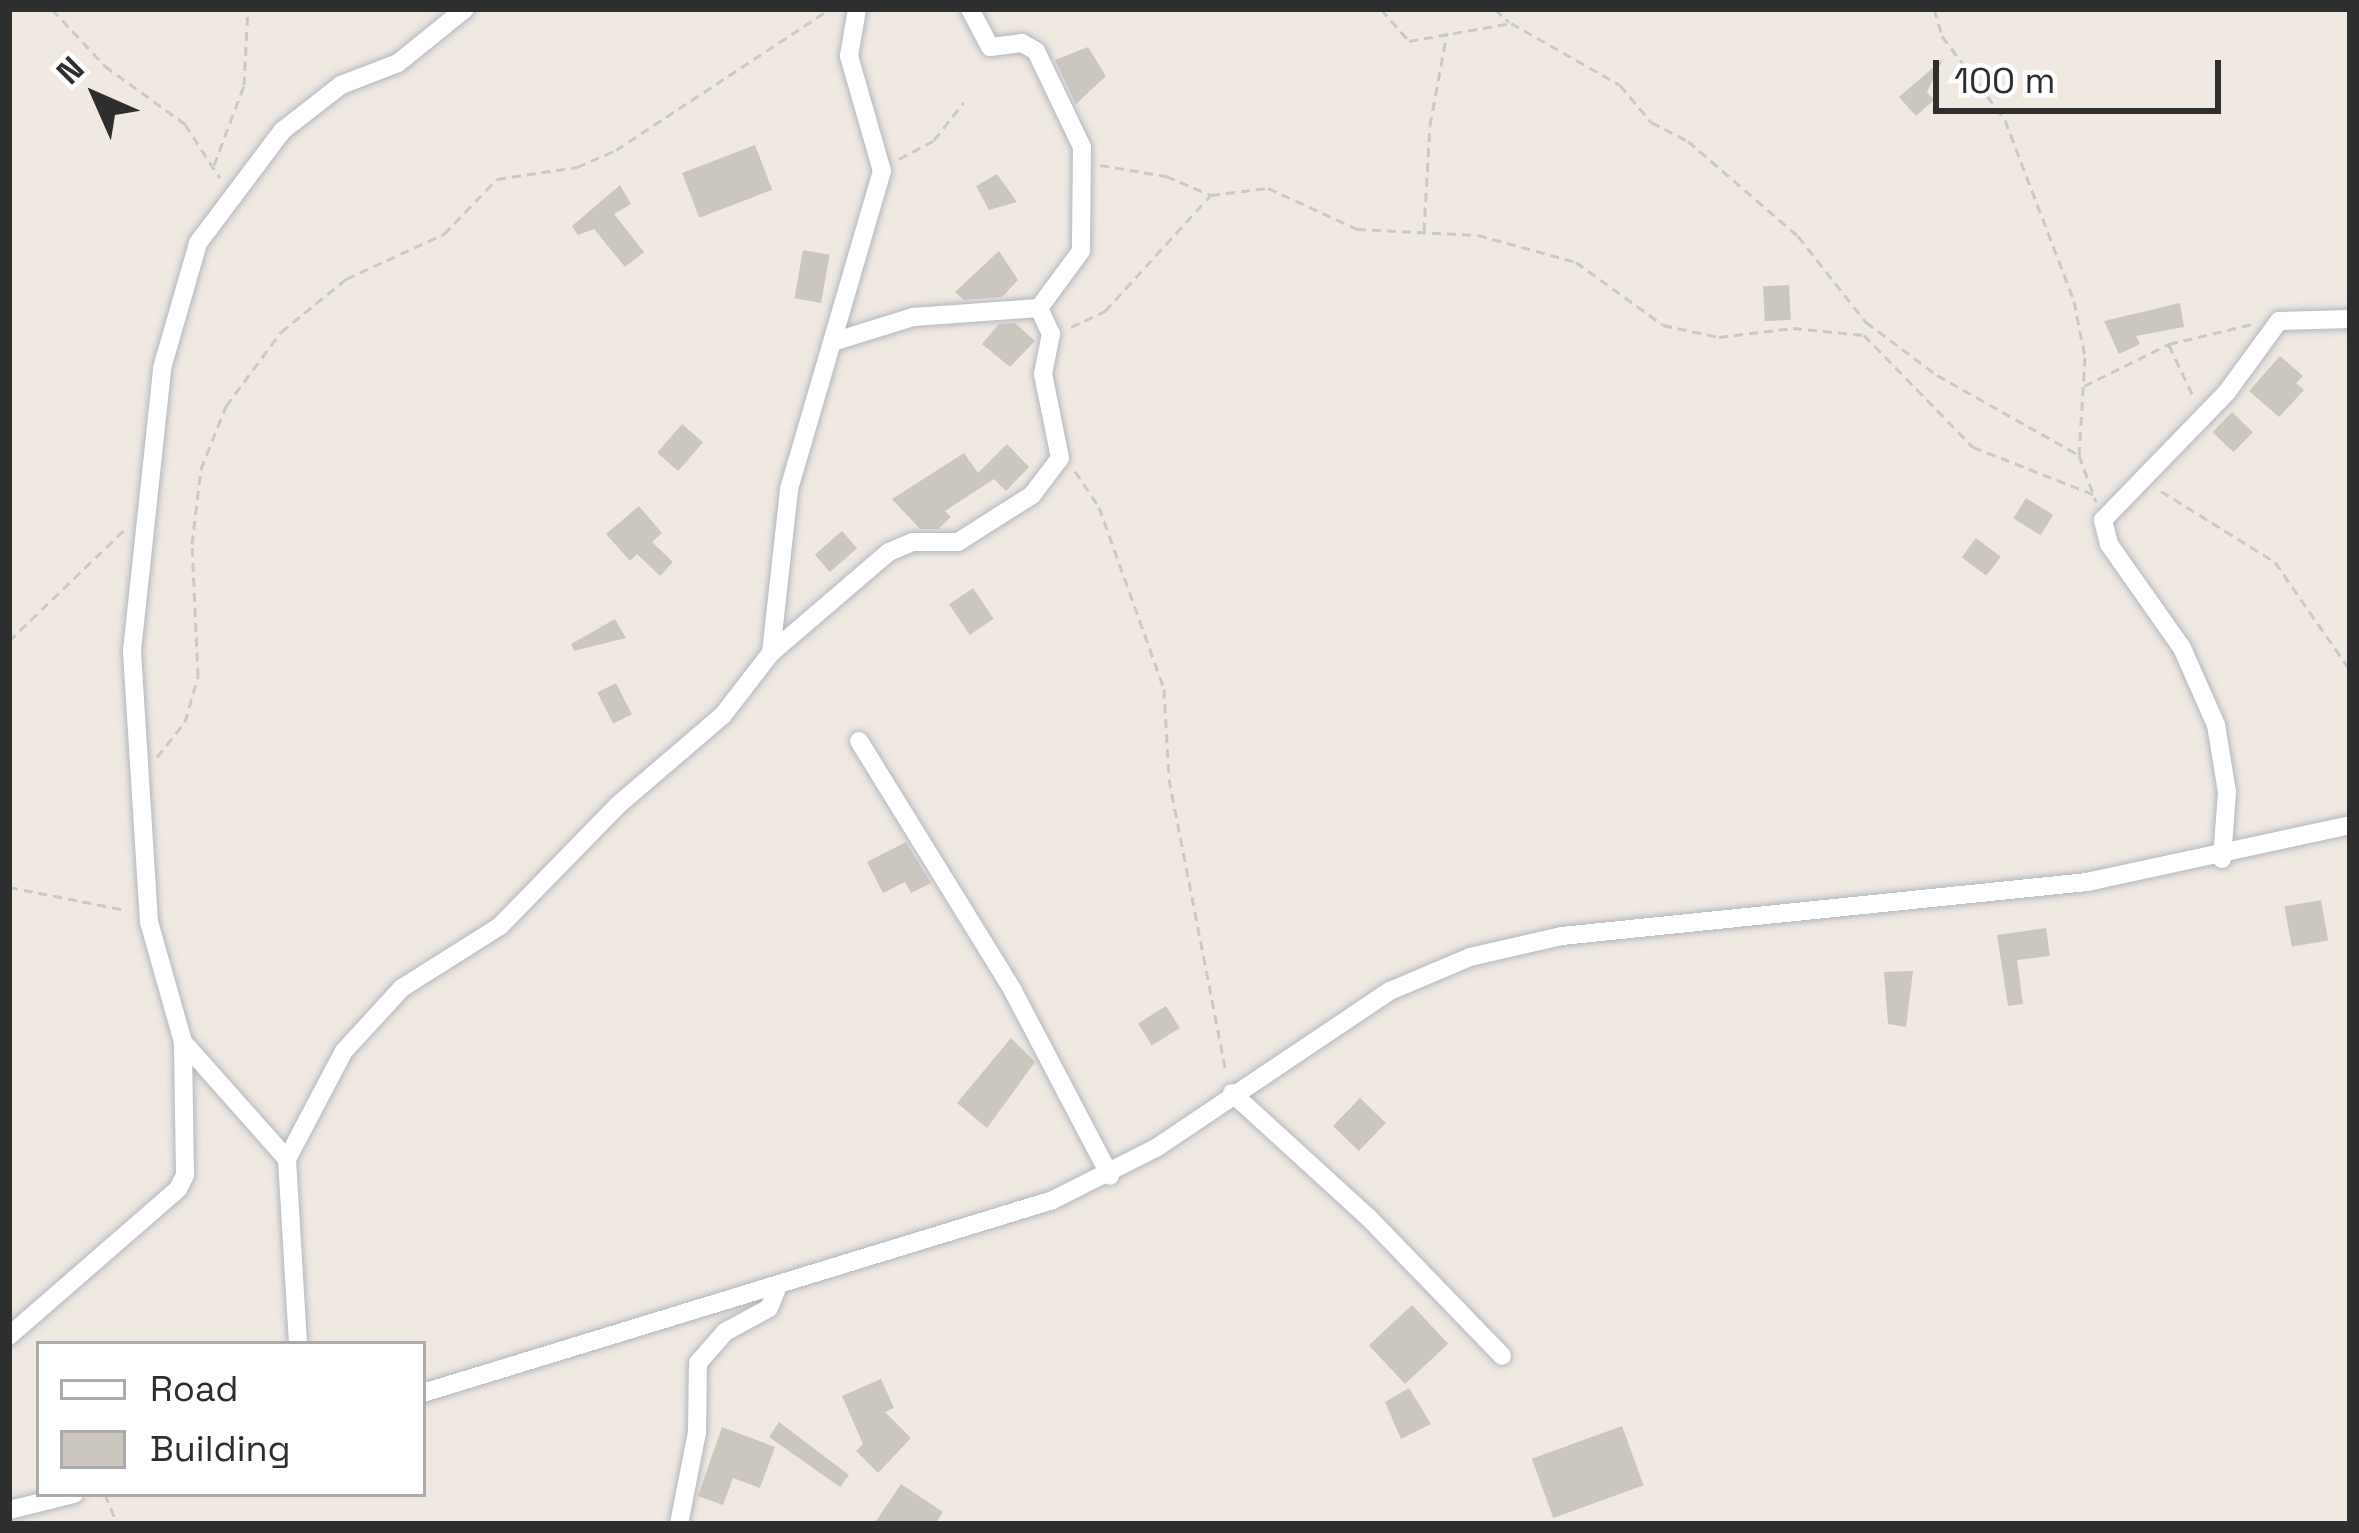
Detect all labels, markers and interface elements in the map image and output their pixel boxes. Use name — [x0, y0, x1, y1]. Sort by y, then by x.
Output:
north arrow — [36, 36, 156, 156]
scale bar — [1939, 36, 2227, 110]
text: N — [48, 48, 93, 93]
text: 100 m — [1954, 58, 2055, 104]
legend — [36, 1341, 426, 1497]
text: Road — [150, 1366, 238, 1412]
text: Building — [150, 1426, 291, 1472]

